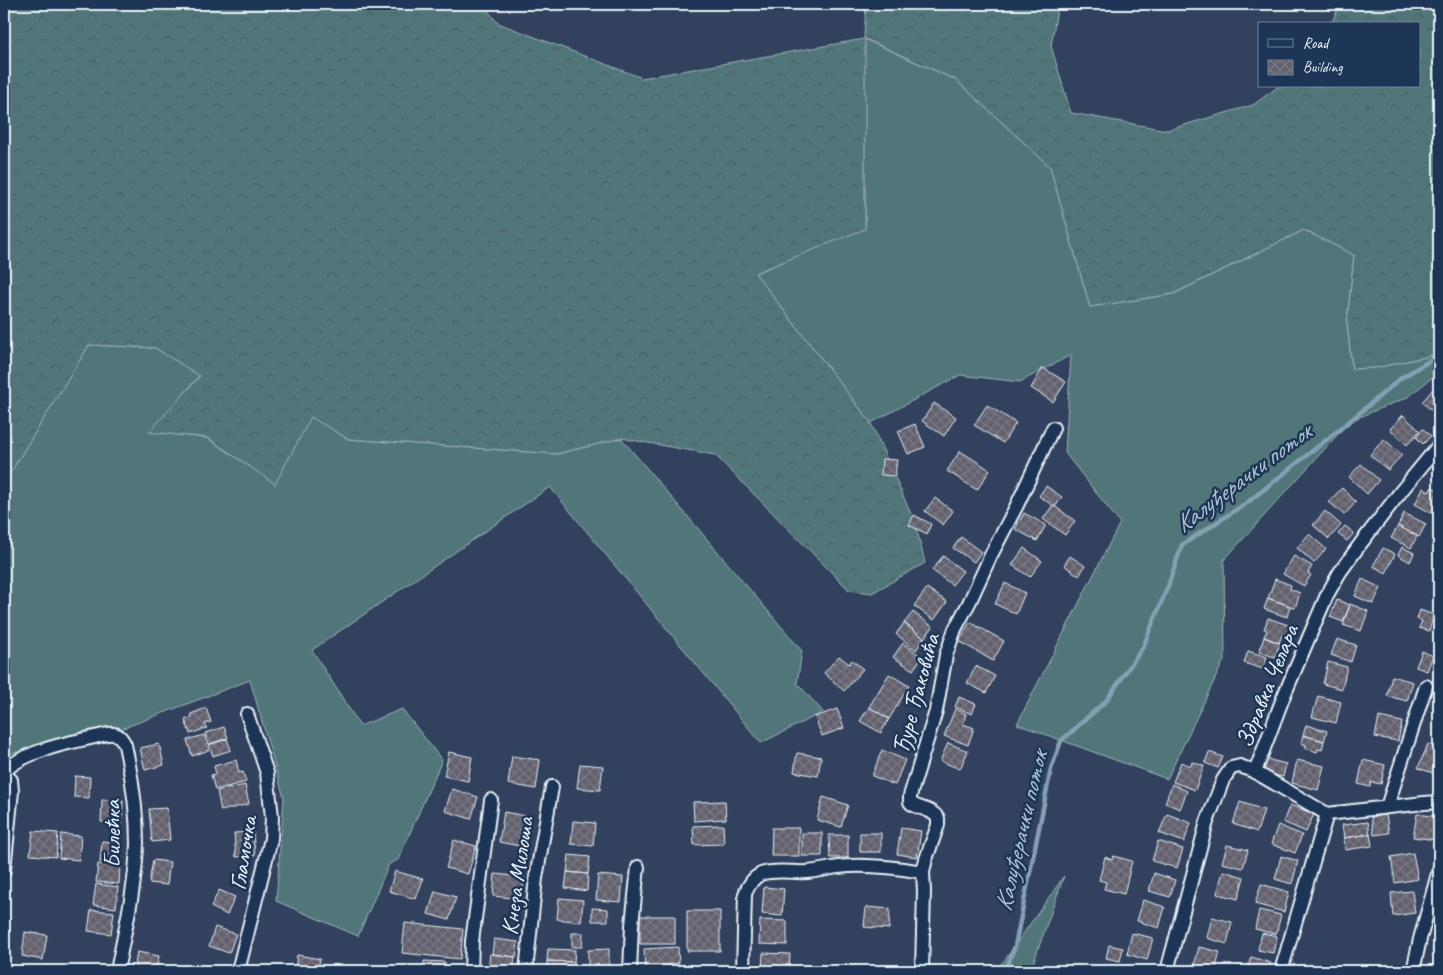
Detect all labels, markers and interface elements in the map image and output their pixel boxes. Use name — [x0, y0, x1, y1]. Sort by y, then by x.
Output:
legend — [1258, 22, 1420, 88]
text: Road — [1303, 34, 1330, 53]
text: Building — [1303, 58, 1343, 77]
water label: Калуђерачки поток — [1168, 414, 1321, 540]
street label: Здравка Челара — [1229, 619, 1306, 752]
street label: Ђуре Ђаковића — [886, 629, 947, 758]
water label: Калуђерачки поток — [987, 744, 1056, 914]
street label: Билећка — [97, 799, 127, 868]
street label: Гламочка — [222, 812, 264, 892]
street label: Кнеза Милоша — [494, 814, 540, 937]

